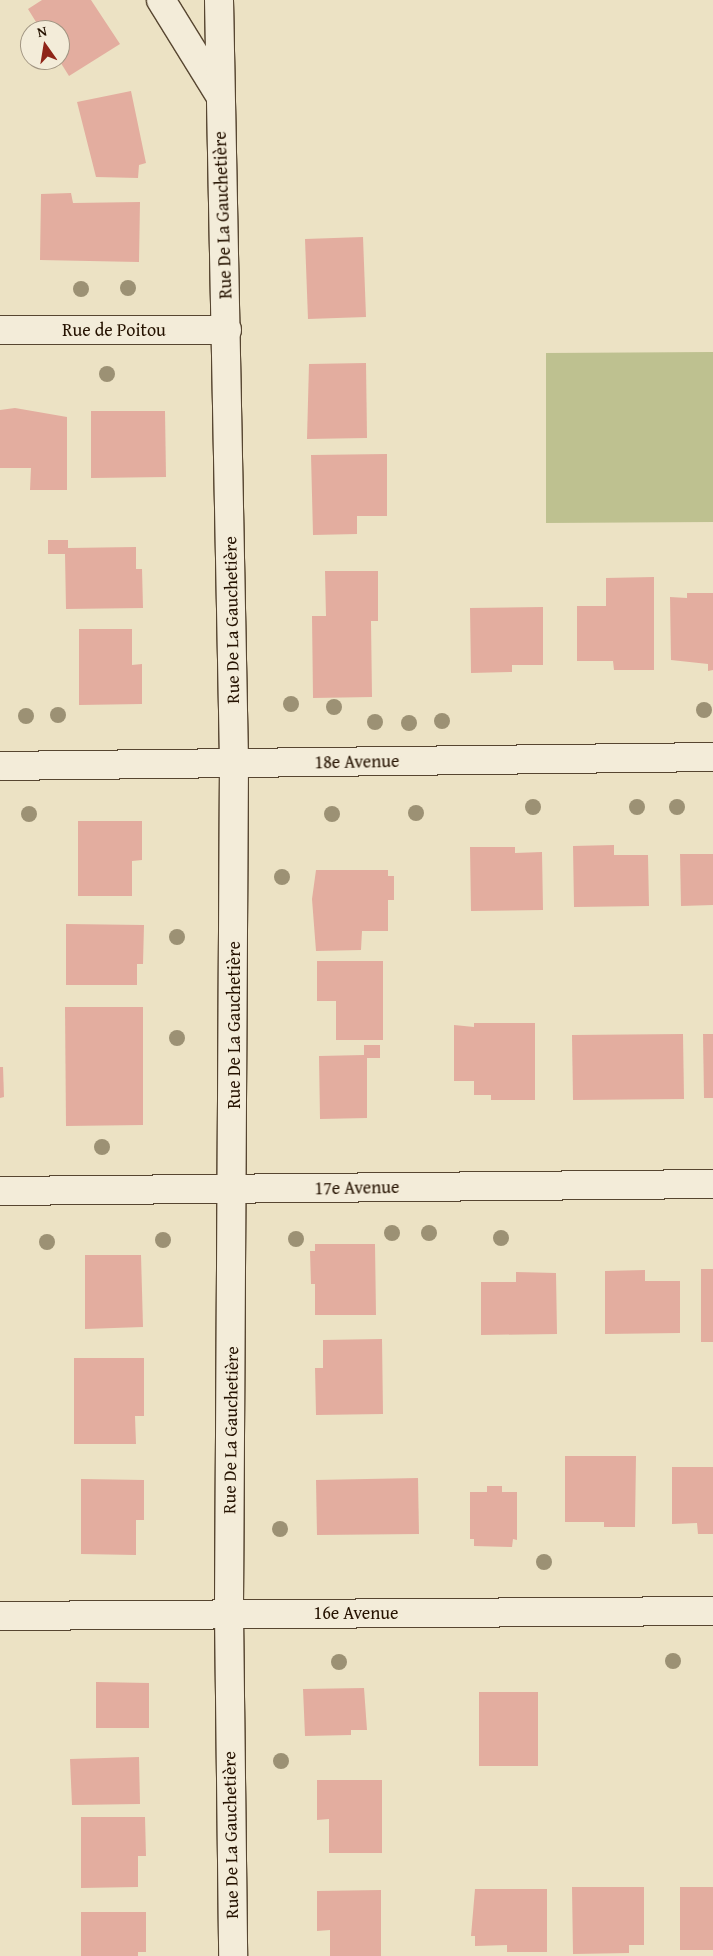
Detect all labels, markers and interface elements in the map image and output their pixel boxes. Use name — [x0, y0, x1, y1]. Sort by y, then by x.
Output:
north arrow — [20, 20, 70, 70]
text: N — [35, 21, 49, 42]
street label: Rue De La Gauchetière — [209, 131, 237, 299]
street label: Rue de Poitou — [62, 319, 166, 341]
street label: Rue De La Gauchetière — [220, 536, 244, 704]
street label: 18e Avenue — [314, 750, 400, 774]
street label: Rue De La Gauchetière — [223, 941, 245, 1109]
street label: 17e Avenue — [314, 1176, 400, 1200]
street label: Rue De La Gauchetière — [219, 1346, 243, 1514]
street label: 16e Avenue — [313, 1602, 399, 1624]
street label: Rue De La Gauchetière — [219, 1751, 243, 1919]

